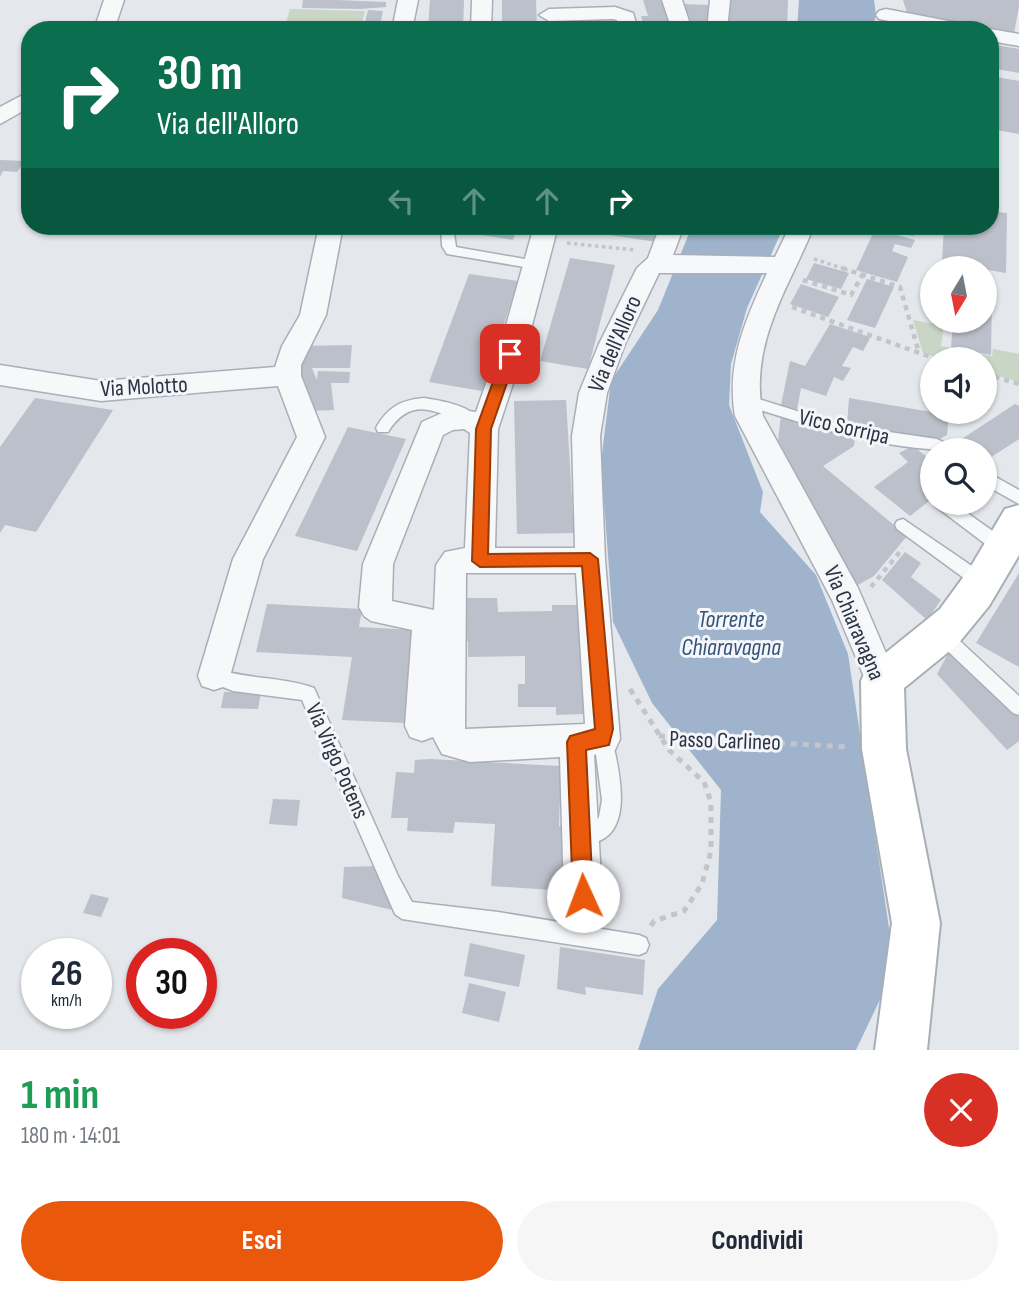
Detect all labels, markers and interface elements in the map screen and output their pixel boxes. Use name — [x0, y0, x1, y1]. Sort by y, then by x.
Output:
text: 30 m — [157, 45, 242, 104]
icon: right — [42, 49, 133, 140]
text: Via dell'Alloro — [157, 105, 299, 144]
icon: left — [382, 182, 420, 220]
icon: ahead — [455, 182, 493, 220]
icon: ahead — [528, 182, 566, 220]
icon: right — [601, 182, 639, 220]
north arrow — [920, 256, 998, 332]
map controls — [920, 256, 997, 515]
street label: Via dell'Alloro — [582, 292, 648, 396]
pin — [480, 324, 540, 384]
icon: arrive — [491, 335, 529, 373]
button: sound — [920, 347, 997, 424]
street label: Via Molotto — [100, 371, 188, 403]
street label: Vico Sorripa — [796, 403, 892, 451]
button: search — [920, 438, 997, 515]
street label: Via Chiaravagna — [817, 562, 891, 684]
water label: Torrente Chiaravagna — [681, 605, 781, 662]
street label: Via Virgo Potens — [299, 699, 375, 823]
street label: Passo Carlineo — [669, 725, 781, 757]
position arrow — [546, 859, 620, 933]
speed limit sign: 30 — [126, 938, 217, 1029]
text: 26 — [51, 953, 82, 996]
text: km/h — [51, 990, 82, 1011]
text: 1 min — [21, 1070, 99, 1121]
button: close — [924, 1073, 998, 1147]
text: 180 m · 14:01 — [21, 1122, 120, 1150]
button: Esci — [21, 1201, 503, 1281]
button: Condividi — [517, 1201, 998, 1281]

